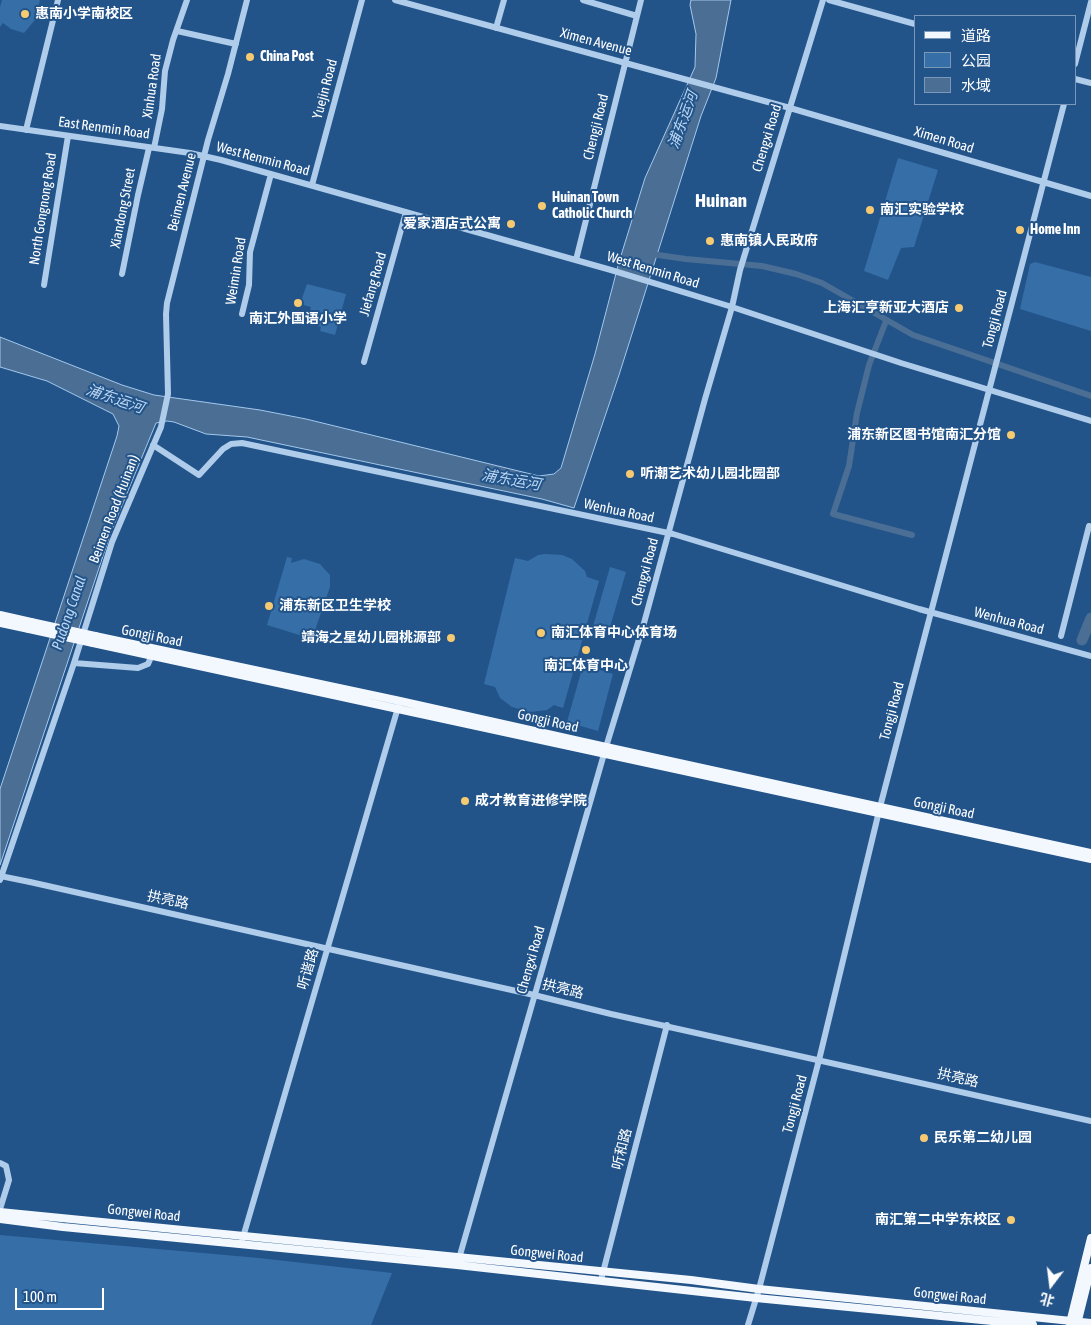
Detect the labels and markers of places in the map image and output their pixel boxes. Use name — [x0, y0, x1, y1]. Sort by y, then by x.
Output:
place label: 惠南小学南校区 — [35, 6, 133, 22]
marker: 惠南小学南校区 — [19, 8, 31, 20]
place label: China Post — [260, 49, 314, 65]
marker: China Post — [244, 51, 256, 63]
place label: Huinan Town Catholic Church — [552, 190, 632, 222]
marker: Huinan Town Catholic Church — [536, 200, 548, 212]
place label: 南汇实验学校 — [880, 202, 964, 218]
marker: 南汇实验学校 — [864, 204, 876, 216]
place label: 爱家酒店式公寓 — [403, 216, 501, 232]
marker: 爱家酒店式公寓 — [505, 218, 517, 230]
place label: Home Inn — [1030, 222, 1080, 238]
marker: Home Inn — [1014, 224, 1026, 236]
place label: 惠南镇人民政府 — [720, 233, 818, 249]
marker: 惠南镇人民政府 — [704, 235, 716, 247]
marker: 南汇外国语小学 — [292, 297, 304, 309]
place label: 上海汇亨新亚大酒店 — [823, 300, 949, 316]
marker: 上海汇亨新亚大酒店 — [953, 302, 965, 314]
place label: 南汇外国语小学 — [249, 311, 347, 327]
place label: 浦东新区图书馆南汇分馆 — [847, 427, 1001, 443]
marker: 浦东新区图书馆南汇分馆 — [1005, 429, 1017, 441]
place label: 听潮艺术幼儿园北园部 — [640, 466, 780, 482]
marker: 听潮艺术幼儿园北园部 — [624, 468, 636, 480]
place label: 浦东新区卫生学校 — [279, 598, 391, 614]
marker: 浦东新区卫生学校 — [263, 600, 275, 612]
place label: 南汇体育中心体育场 — [551, 625, 677, 641]
marker: 南汇体育中心体育场 — [535, 627, 547, 639]
place label: 靖海之星幼儿园桃源部 — [301, 630, 441, 646]
marker: 靖海之星幼儿园桃源部 — [445, 632, 457, 644]
marker: 南汇体育中心 — [580, 644, 592, 656]
place label: 南汇体育中心 — [544, 658, 628, 674]
place label: 成才教育进修学院 — [475, 793, 587, 809]
marker: 成才教育进修学院 — [459, 795, 471, 807]
place label: 民乐第二幼儿园 — [934, 1130, 1032, 1146]
marker: 民乐第二幼儿园 — [918, 1132, 930, 1144]
place label: 南汇第二中学东校区 — [875, 1212, 1001, 1228]
marker: 南汇第二中学东校区 — [1005, 1214, 1017, 1226]

